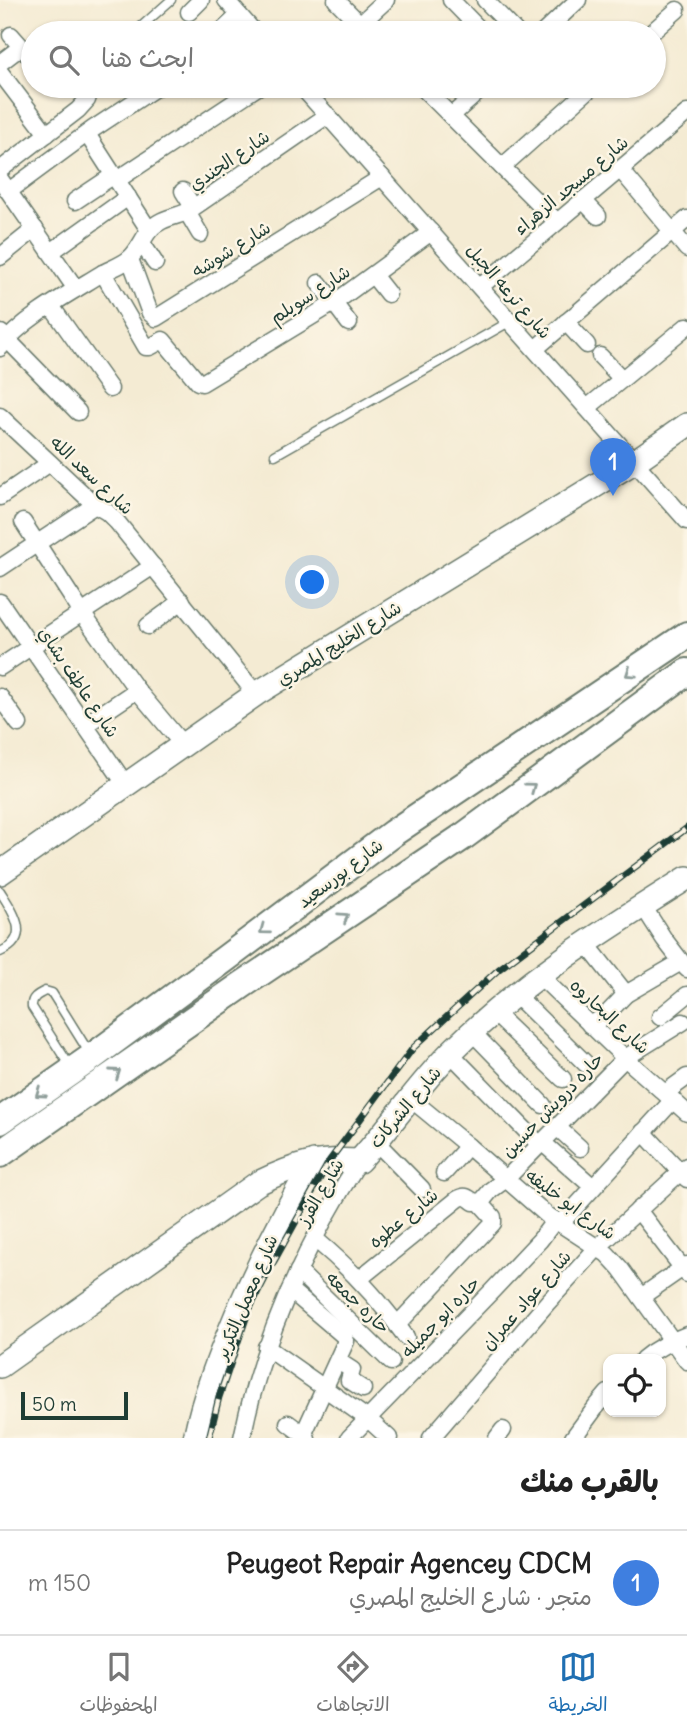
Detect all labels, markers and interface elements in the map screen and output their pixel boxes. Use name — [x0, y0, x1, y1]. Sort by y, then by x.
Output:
search box — [21, 21, 666, 98]
icon: search — [45, 41, 83, 79]
text: ابحث هنا — [101, 41, 194, 74]
street label: شارع الجندي — [184, 125, 275, 197]
street label: شارع مسجد الزهراء — [509, 130, 634, 240]
street label: شارع شوشه — [187, 216, 275, 283]
street label: شارع ترعه الجبل — [461, 239, 557, 344]
street label: شارع سويلم — [266, 260, 356, 331]
street label: شارع سعد الله — [45, 431, 138, 520]
pin: 1 — [590, 438, 636, 496]
your location — [295, 565, 329, 599]
street label: شارع الخليج المصري — [273, 596, 407, 692]
street label: شارع عاطف بشاي — [32, 622, 125, 743]
one-way arrow — [625, 665, 638, 678]
one-way arrow — [523, 782, 536, 795]
street label: شارع بورسعيد — [293, 833, 388, 914]
one-way arrow — [336, 912, 349, 925]
one-way arrow — [259, 922, 271, 935]
street label: شارع البحاروه — [565, 973, 655, 1059]
street label: حاره درويش حسين — [496, 1048, 608, 1162]
street label: شارع الشركات — [364, 1061, 447, 1153]
one-way arrow — [108, 1069, 121, 1081]
one-way arrow — [35, 1085, 48, 1097]
street label: شارع الفرز — [291, 1154, 349, 1232]
street label: شارع ابو خليفه — [521, 1163, 621, 1245]
street label: شارع عطوه — [364, 1183, 443, 1254]
street label: شارع معمل التكرير — [209, 1231, 284, 1365]
street label: شارع عواد عمران — [476, 1245, 577, 1356]
street label: حاره جمعه — [321, 1266, 395, 1338]
street label: حاره ابو جميله — [396, 1272, 484, 1362]
map controls — [603, 1354, 666, 1417]
button: locate — [603, 1354, 666, 1417]
scale bar — [21, 1389, 128, 1421]
text: 50 m — [32, 1392, 77, 1416]
text: بالقرب منك — [520, 1462, 659, 1500]
text: Peugeot Repair Agencey CDCM — [226, 1547, 592, 1580]
text: 150 m — [28, 1568, 91, 1597]
text: 1 — [631, 1568, 641, 1597]
text: متجر · شارع الخليج المصري — [349, 1582, 592, 1611]
tab: المحفوظات — [79, 1648, 158, 1721]
tab: الاتجاهات — [316, 1648, 390, 1721]
tab: الخريطة — [548, 1648, 608, 1721]

